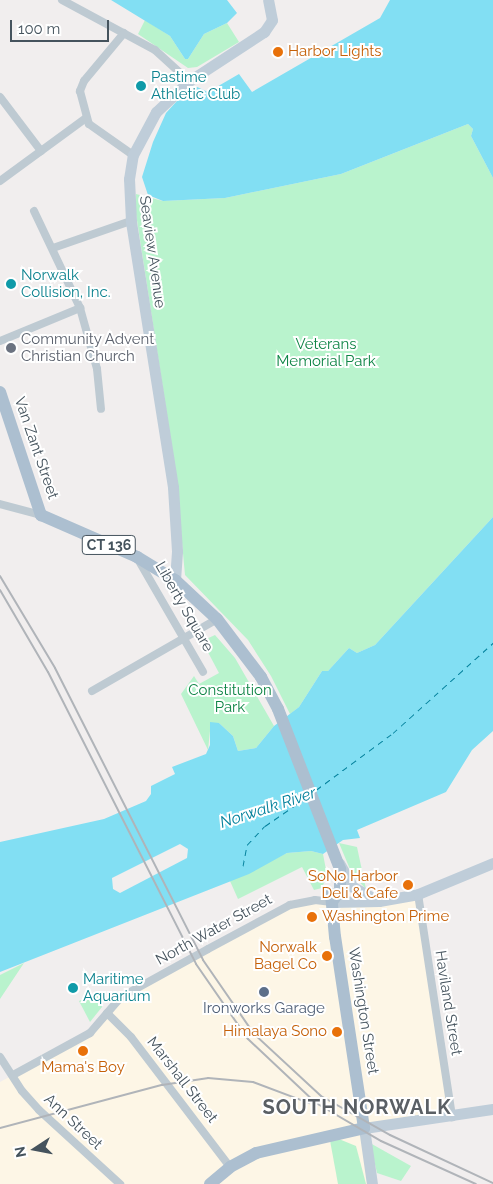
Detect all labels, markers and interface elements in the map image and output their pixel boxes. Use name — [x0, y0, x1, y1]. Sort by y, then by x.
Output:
scale bar — [12, 10, 111, 42]
text: 100 m — [18, 20, 60, 38]
place label: Harbor Lights — [288, 43, 382, 61]
marker: Harbor Lights — [272, 46, 284, 58]
place label: Pastime Athletic Club — [151, 68, 240, 103]
marker: Pastime Athletic Club — [135, 80, 147, 92]
street label: Seaview Avenue — [135, 194, 169, 310]
place label: Norwalk Collision, Inc. — [21, 266, 111, 301]
marker: Norwalk Collision, Inc. — [5, 278, 17, 290]
place label: Community Advent Christian Church — [21, 330, 155, 365]
park label: Veterans Memorial Park — [276, 335, 376, 370]
marker: Community Advent Christian Church — [5, 342, 17, 354]
street label: Van Zant Street — [10, 395, 62, 501]
road number: CT 136 — [82, 534, 136, 556]
street label: Liberty Square — [151, 559, 217, 655]
park label: Constitution Park — [188, 681, 272, 716]
water label: Norwalk River — [218, 783, 318, 833]
place label: SoNo Harbor Deli & Cafe — [308, 867, 398, 902]
marker: SoNo Harbor Deli & Cafe — [402, 879, 414, 891]
street label: North Water Street — [153, 890, 275, 970]
place label: Washington Prime — [322, 908, 449, 926]
marker: Washington Prime — [306, 911, 318, 923]
place label: Norwalk Bagel Co — [254, 938, 317, 973]
street label: Washington Street — [344, 946, 382, 1076]
street label: Haviland Street — [431, 949, 465, 1057]
marker: Norwalk Bagel Co — [321, 950, 333, 962]
place label: Maritime Aquarium — [83, 970, 150, 1005]
marker: Maritime Aquarium — [67, 982, 79, 994]
marker: Ironworks Garage — [258, 986, 270, 998]
place label: Ironworks Garage — [203, 1000, 325, 1018]
place label: Himalaya Sono — [223, 1023, 327, 1041]
marker: Himalaya Sono — [331, 1026, 343, 1038]
street label: Marshall Street — [143, 1033, 221, 1127]
marker: Mama's Boy — [77, 1045, 89, 1057]
place label: Mama's Boy — [41, 1059, 125, 1077]
street label: Ann Street — [40, 1091, 106, 1153]
district label: SOUTH NORWALK — [261, 1095, 453, 1119]
north arrow — [10, 1124, 60, 1174]
text: N — [11, 1145, 29, 1159]

